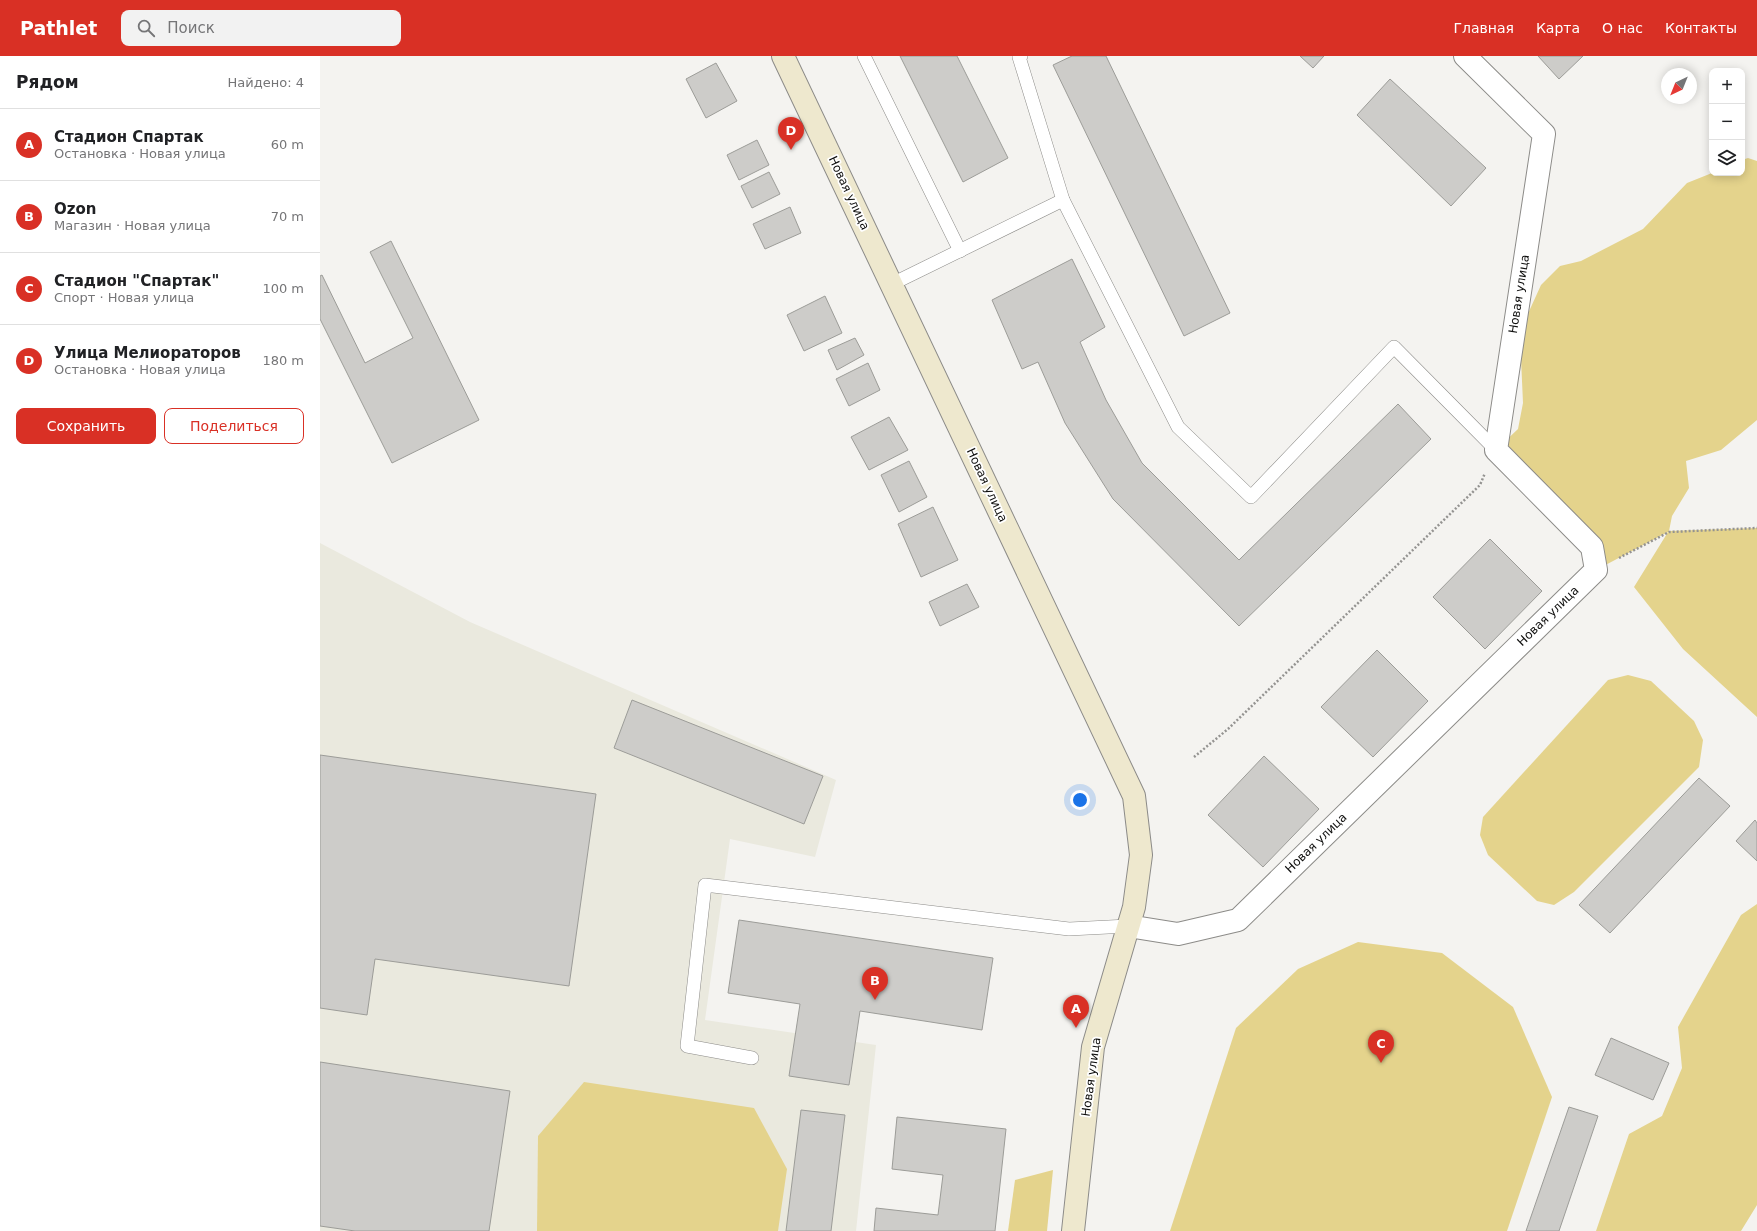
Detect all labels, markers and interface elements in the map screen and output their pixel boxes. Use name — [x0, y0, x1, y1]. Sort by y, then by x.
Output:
search box — [121, 10, 401, 46]
text: Pathlet — [20, 17, 97, 39]
icon: search — [135, 17, 157, 39]
text: Поиск — [167, 19, 215, 37]
text: Главная — [1453, 20, 1514, 36]
text: Карта — [1536, 20, 1580, 36]
text: О нас — [1602, 20, 1643, 36]
text: Контакты — [1665, 20, 1737, 36]
north arrow — [1661, 68, 1697, 104]
map controls — [1709, 68, 1745, 176]
button: + — [1709, 68, 1745, 104]
text: Рядом — [16, 72, 79, 92]
text: Найдено: 4 — [228, 75, 304, 90]
button: − — [1709, 104, 1745, 140]
pin: D — [778, 117, 804, 150]
text: Стадион Спартак — [54, 128, 204, 146]
text: A — [24, 137, 34, 152]
text: 60 m — [271, 137, 304, 152]
button: layers — [1709, 140, 1745, 176]
text: Остановка · Новая улица — [54, 146, 226, 161]
street label: Новая улица — [826, 154, 872, 232]
text: Ozon — [54, 200, 96, 218]
text: B — [24, 209, 34, 224]
text: 70 m — [271, 209, 304, 224]
text: Магазин · Новая улица — [54, 218, 211, 233]
street label: Новая улица — [1506, 253, 1532, 335]
text: Стадион "Спартак" — [54, 272, 219, 290]
text: C — [24, 281, 34, 296]
text: 100 m — [262, 281, 304, 296]
text: Спорт · Новая улица — [54, 290, 194, 305]
text: Улица Мелиораторов — [54, 344, 241, 362]
text: D — [24, 353, 34, 368]
text: 180 m — [262, 353, 304, 368]
text: Остановка · Новая улица — [54, 362, 226, 377]
button: Сохранить — [16, 408, 156, 444]
button: Поделиться — [164, 408, 304, 444]
street label: Новая улица — [964, 446, 1010, 524]
street label: Новая улица — [1514, 583, 1582, 649]
your location — [1070, 790, 1090, 810]
street label: Новая улица — [1282, 810, 1350, 876]
pin: B — [862, 967, 888, 1000]
pin: A — [1063, 995, 1089, 1028]
pin: C — [1368, 1030, 1394, 1063]
street label: Новая улица — [1079, 1036, 1103, 1118]

